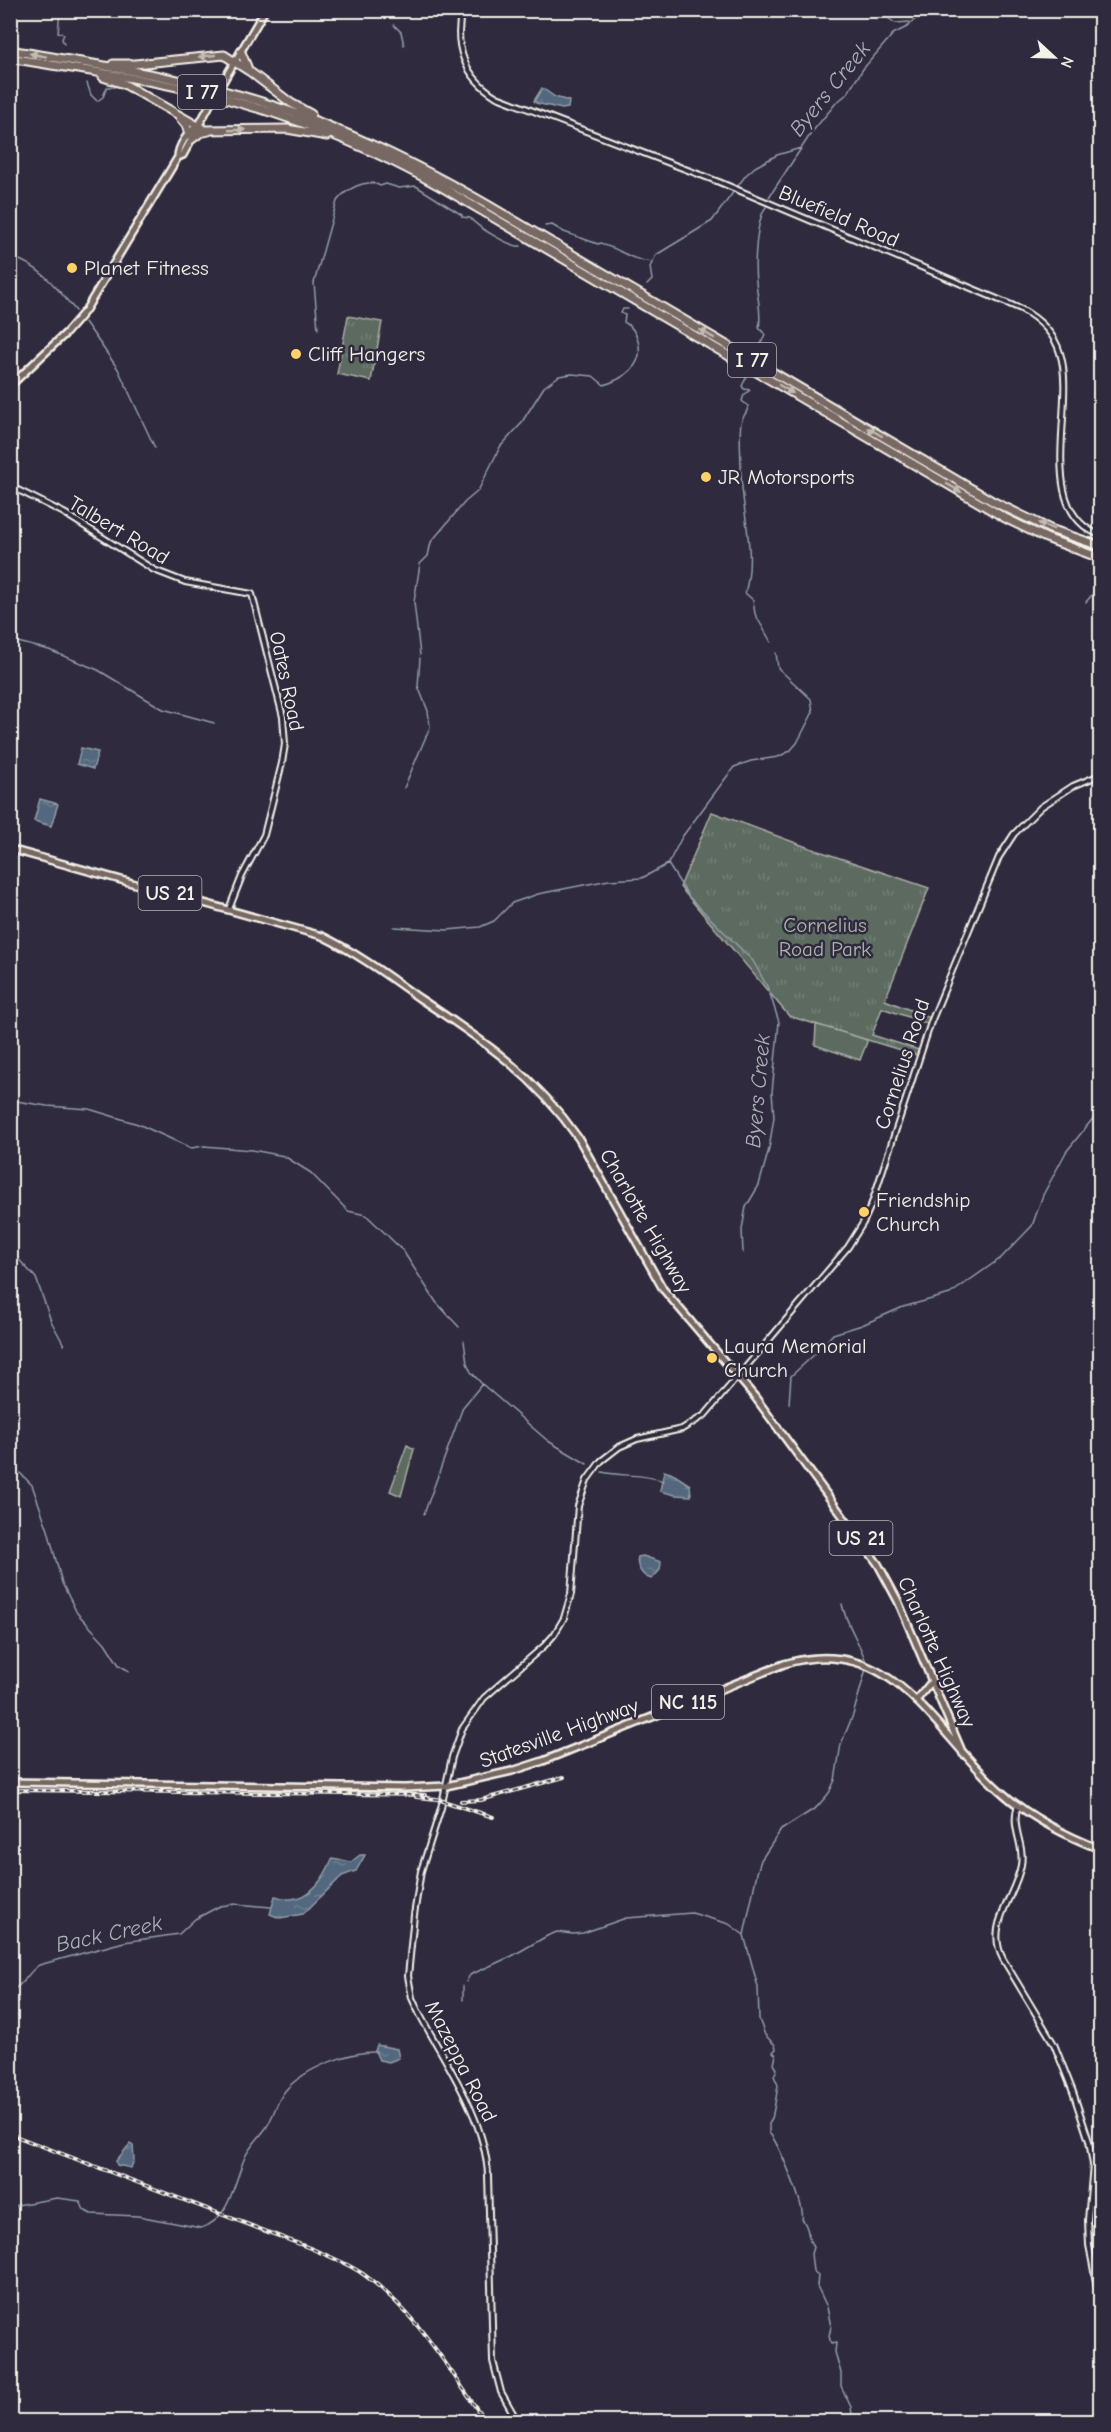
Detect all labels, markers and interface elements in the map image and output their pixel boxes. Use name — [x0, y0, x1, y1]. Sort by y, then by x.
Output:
north arrow — [1024, 27, 1084, 87]
water label: Byers Creek — [784, 36, 876, 142]
one-way arrow — [29, 50, 48, 59]
one-way arrow — [198, 51, 217, 61]
text: N — [1057, 54, 1077, 70]
road number: I 77 — [178, 75, 226, 109]
one-way arrow — [228, 126, 247, 135]
street label: Bluefield Road — [775, 180, 903, 252]
place label: Planet Fitness — [84, 256, 209, 280]
marker: Planet Fitness — [65, 261, 79, 275]
one-way arrow — [699, 328, 715, 339]
place label: Cliff Hangers — [308, 342, 425, 366]
road number: I 77 — [728, 343, 776, 377]
marker: Cliff Hangers — [289, 347, 303, 361]
one-way arrow — [778, 384, 794, 395]
one-way arrow — [867, 427, 883, 438]
place label: JR Motorsports — [718, 465, 855, 489]
marker: JR Motorsports — [699, 470, 713, 484]
one-way arrow — [946, 483, 963, 493]
street label: Talbert Road — [64, 491, 174, 569]
one-way arrow — [1037, 522, 1054, 531]
street label: Oates Road — [265, 629, 309, 733]
road number: US 21 — [138, 876, 201, 910]
park label: Cornelius Road Park — [779, 913, 871, 961]
street label: Cornelius Road — [870, 996, 934, 1132]
water label: Byers Creek — [740, 1033, 776, 1149]
street label: Charlotte Highway — [595, 1145, 697, 1298]
place label: Friendship Church — [876, 1188, 970, 1236]
marker: Friendship Church — [857, 1205, 871, 1219]
place label: Laura Memorial Church — [724, 1334, 867, 1382]
marker: Laura Memorial Church — [705, 1351, 719, 1365]
road number: US 21 — [830, 1521, 892, 1555]
street label: Charlotte Highway — [893, 1573, 981, 1732]
road number: NC 115 — [652, 1685, 724, 1719]
street label: Statesville Highway — [476, 1693, 642, 1773]
water label: Back Creek — [53, 1910, 165, 1958]
street label: Mazeppa Road — [420, 1996, 502, 2126]

